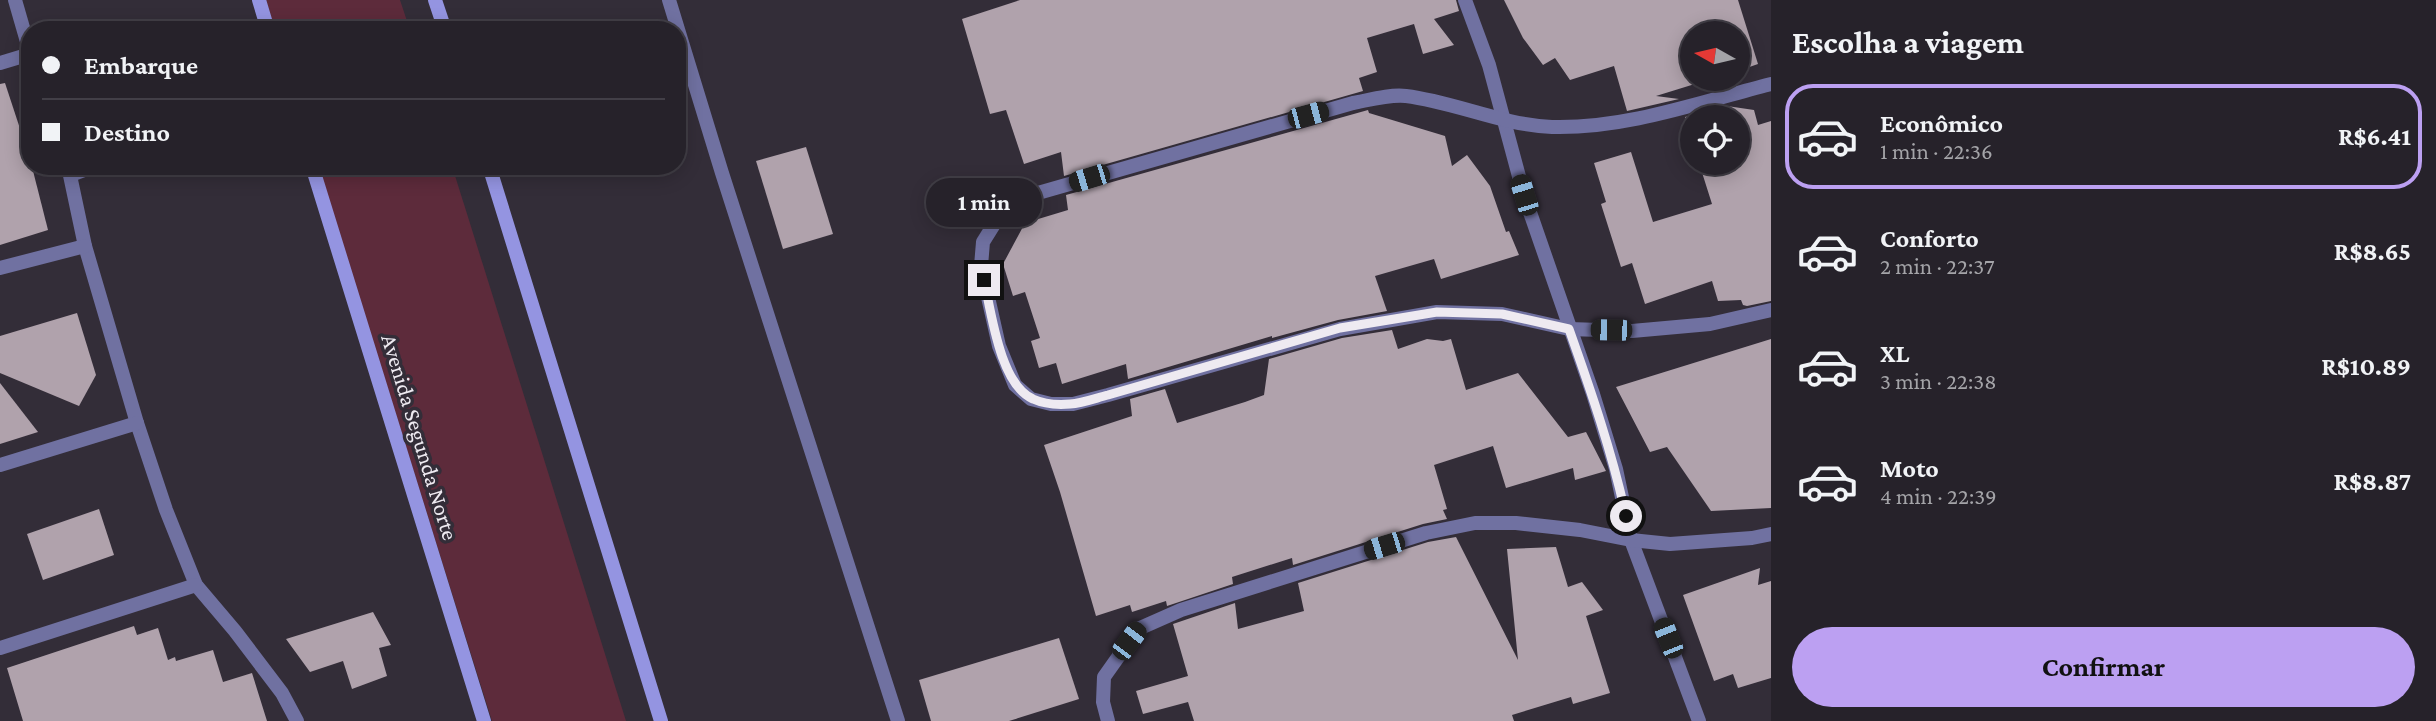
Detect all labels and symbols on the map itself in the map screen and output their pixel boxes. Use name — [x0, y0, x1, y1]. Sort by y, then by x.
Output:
north arrow — [1680, 21, 1750, 91]
car — [1285, 99, 1332, 131]
car — [1066, 162, 1113, 194]
car — [1508, 172, 1541, 218]
callout: 1 min — [926, 178, 1042, 228]
route end — [968, 264, 1000, 296]
car — [1590, 319, 1633, 341]
street label: Avenida Segunda Norte — [376, 331, 464, 543]
route start — [1610, 500, 1642, 532]
car — [1361, 530, 1408, 562]
car — [1651, 615, 1686, 661]
car — [1108, 618, 1151, 664]

